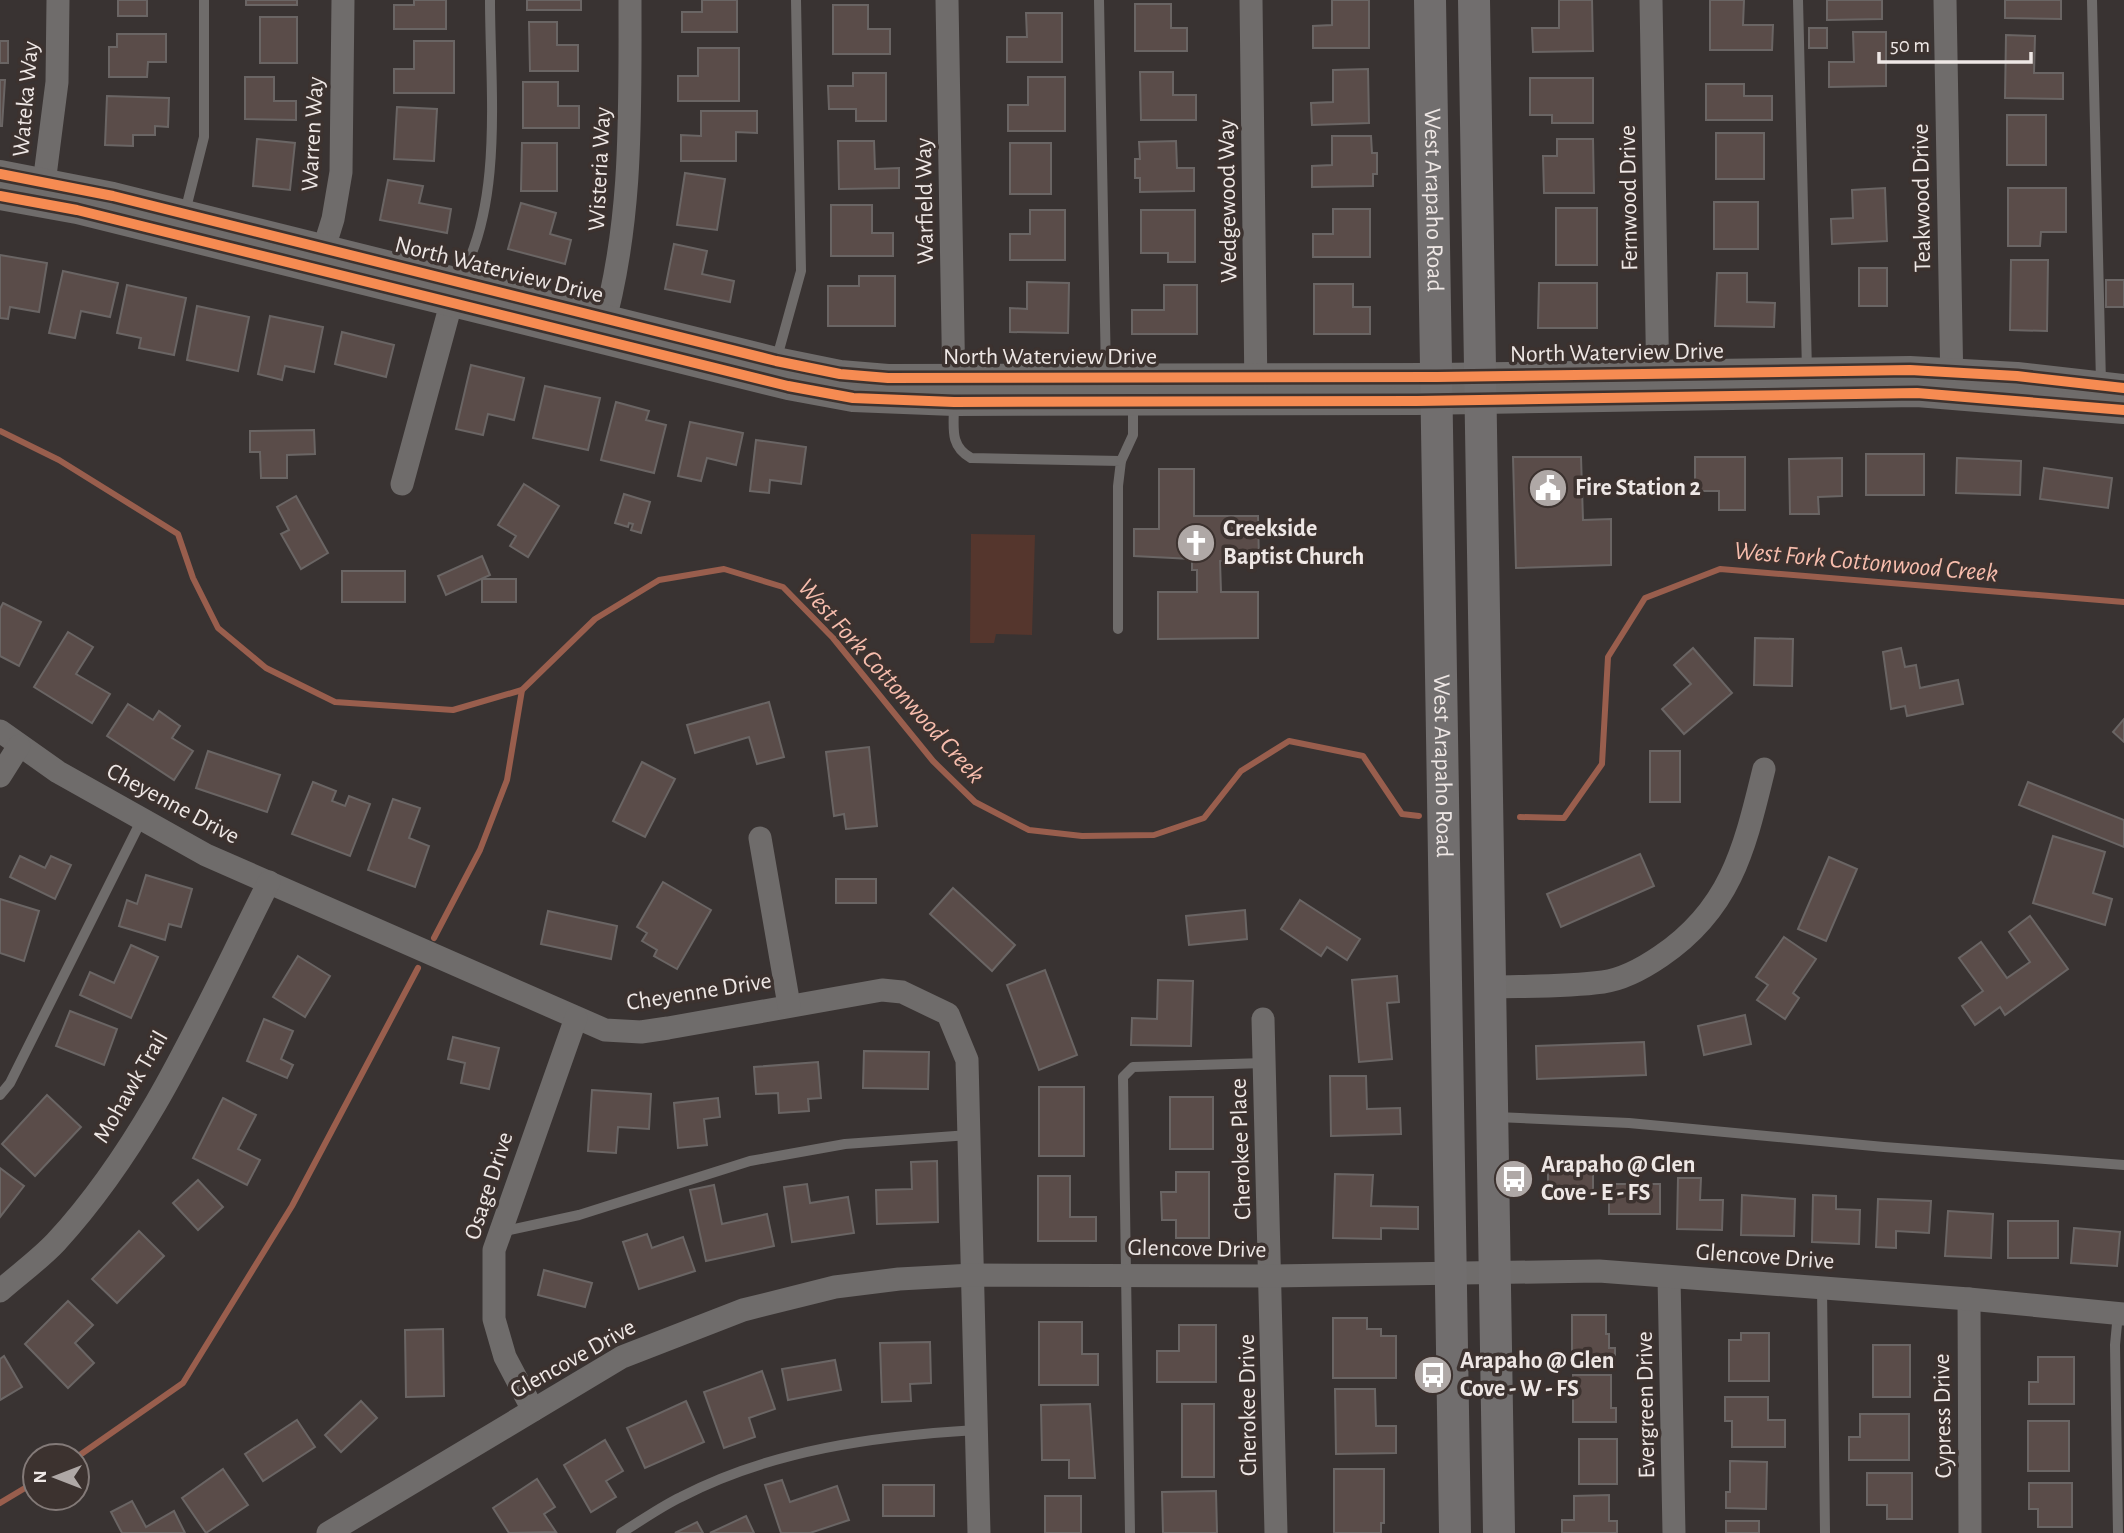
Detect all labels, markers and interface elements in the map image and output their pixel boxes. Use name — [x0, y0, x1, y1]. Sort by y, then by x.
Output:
scale bar — [1879, 21, 2031, 65]
text: 50 m — [1890, 35, 1930, 56]
street label: Wateka Way — [9, 40, 43, 158]
street label: Warren Way — [298, 76, 328, 192]
street label: Wisteria Way — [585, 106, 615, 232]
street label: West Arapaho Road — [1420, 108, 1447, 292]
street label: Wedgewood Way — [1215, 119, 1241, 283]
street label: Teakwood Drive — [1909, 123, 1935, 273]
street label: Fernwood Drive — [1616, 125, 1642, 271]
street label: Warfield Way — [912, 137, 938, 265]
street label: North Waterview Drive — [392, 232, 606, 308]
street label: North Waterview Drive — [1510, 339, 1724, 367]
street label: North Waterview Drive — [943, 345, 1157, 369]
public building icon: Fire Station 2 — [1527, 467, 1569, 509]
place label: Fire Station 2 — [1575, 476, 1701, 500]
place label: Creekside Baptist Church — [1223, 517, 1364, 569]
church icon: Creekside Baptist Church — [1175, 522, 1217, 564]
water label: West Fork Cottonwood Creek — [1733, 537, 1999, 587]
water label: West Fork Cottonwood Creek — [793, 574, 989, 788]
street label: West Arapaho Road — [1429, 674, 1456, 858]
street label: Cheyenne Drive — [103, 759, 243, 849]
street label: Cheyenne Drive — [625, 969, 773, 1015]
street label: Mohawk Trail — [89, 1027, 173, 1147]
street label: Cherokee Place — [1227, 1078, 1255, 1220]
street label: Osage Drive — [460, 1129, 518, 1243]
place label: Arapaho @ Glen Cove - E - FS — [1541, 1153, 1696, 1205]
bus stop icon: Arapaho @ Glen Cove - E - FS — [1493, 1158, 1535, 1200]
street label: Glencove Drive — [1127, 1236, 1267, 1262]
street label: Glencove Drive — [1695, 1240, 1835, 1274]
street label: Glencove Drive — [506, 1315, 640, 1403]
street label: Evergreen Drive — [1633, 1331, 1659, 1479]
street label: Cherokee Drive — [1235, 1334, 1261, 1476]
place label: Arapaho @ Glen Cove - W - FS — [1460, 1349, 1615, 1401]
street label: Cypress Drive — [1930, 1353, 1956, 1479]
bus stop icon: Arapaho @ Glen Cove - W - FS — [1412, 1354, 1454, 1396]
north arrow — [21, 1442, 91, 1512]
text: N — [31, 1470, 50, 1484]

